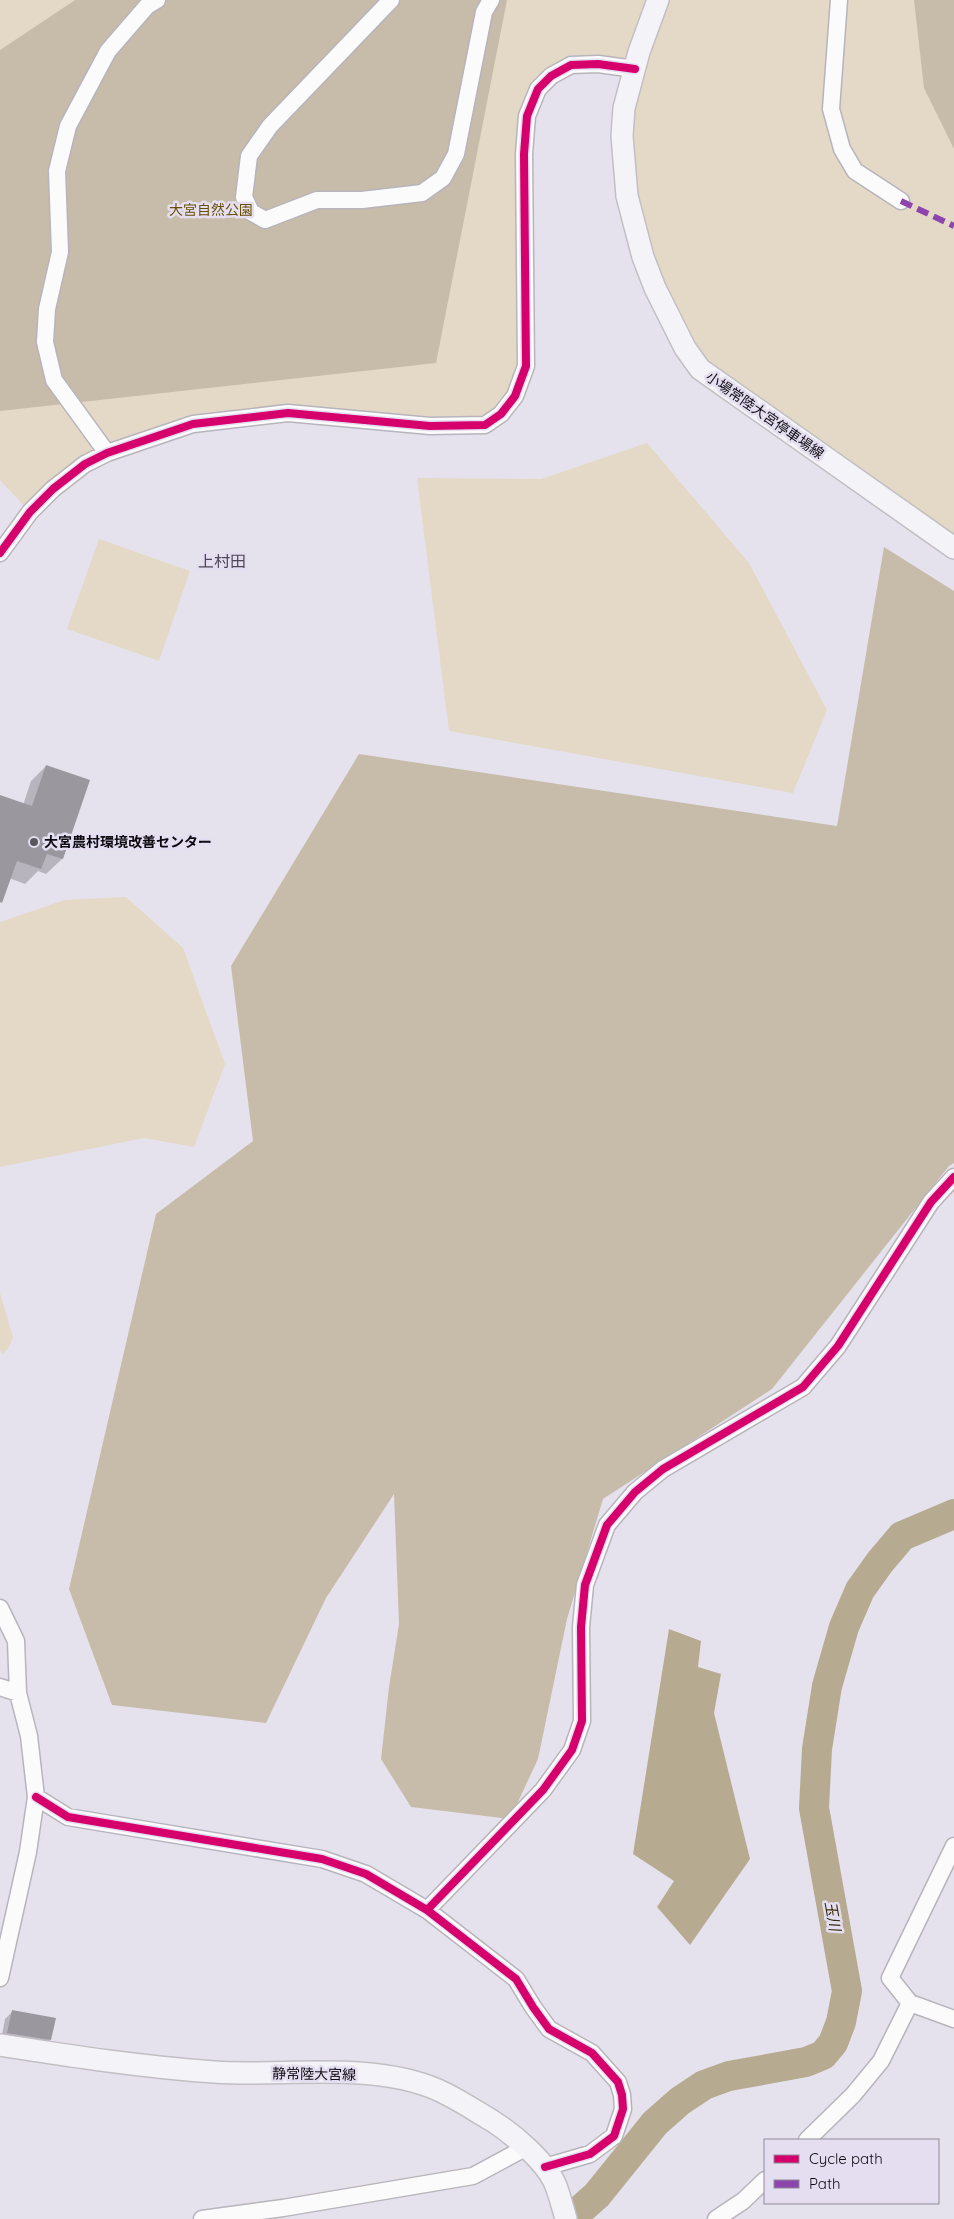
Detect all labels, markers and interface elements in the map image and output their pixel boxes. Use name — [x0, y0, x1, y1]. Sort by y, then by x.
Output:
park label: 大宮自然公園 — [169, 201, 253, 219]
street label: 小場常陸大宮停車場線 — [702, 367, 828, 463]
district label: 上村田 — [198, 551, 246, 571]
place label: 大宮農村環境改善センター — [44, 833, 212, 851]
marker: 大宮農村環境改善センター — [28, 836, 40, 848]
water label: 玉川 — [821, 1900, 845, 1934]
street label: 静常陸大宮線 — [272, 2064, 356, 2084]
legend — [764, 2139, 939, 2204]
text: Cycle path — [809, 2149, 883, 2168]
text: Path — [809, 2174, 841, 2193]

